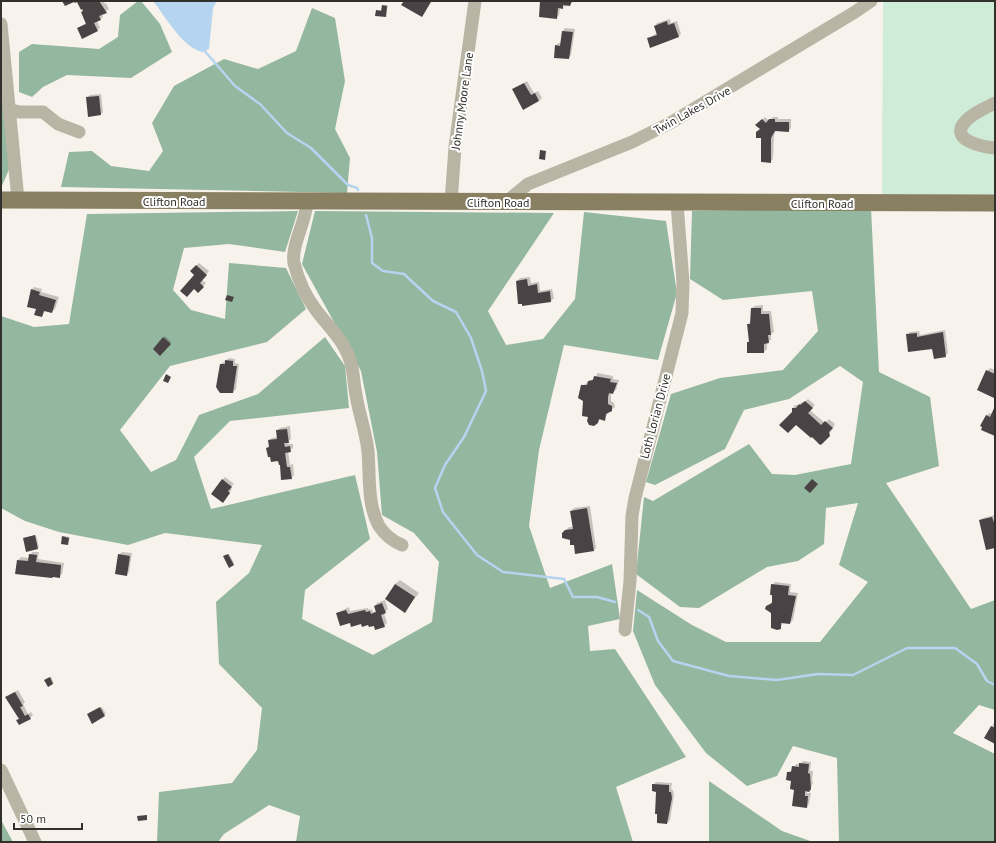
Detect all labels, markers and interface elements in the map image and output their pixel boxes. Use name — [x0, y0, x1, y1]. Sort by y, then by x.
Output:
street label: Johnny Moore Lane — [448, 51, 476, 152]
street label: Twin Lakes Drive — [651, 83, 733, 137]
street label: Clifton Road — [143, 194, 205, 209]
street label: Clifton Road — [467, 195, 529, 210]
street label: Clifton Road — [791, 196, 853, 211]
street label: Loth Lorian Drive — [636, 372, 674, 460]
scale bar — [14, 805, 82, 831]
text: 50 m — [20, 811, 46, 826]

